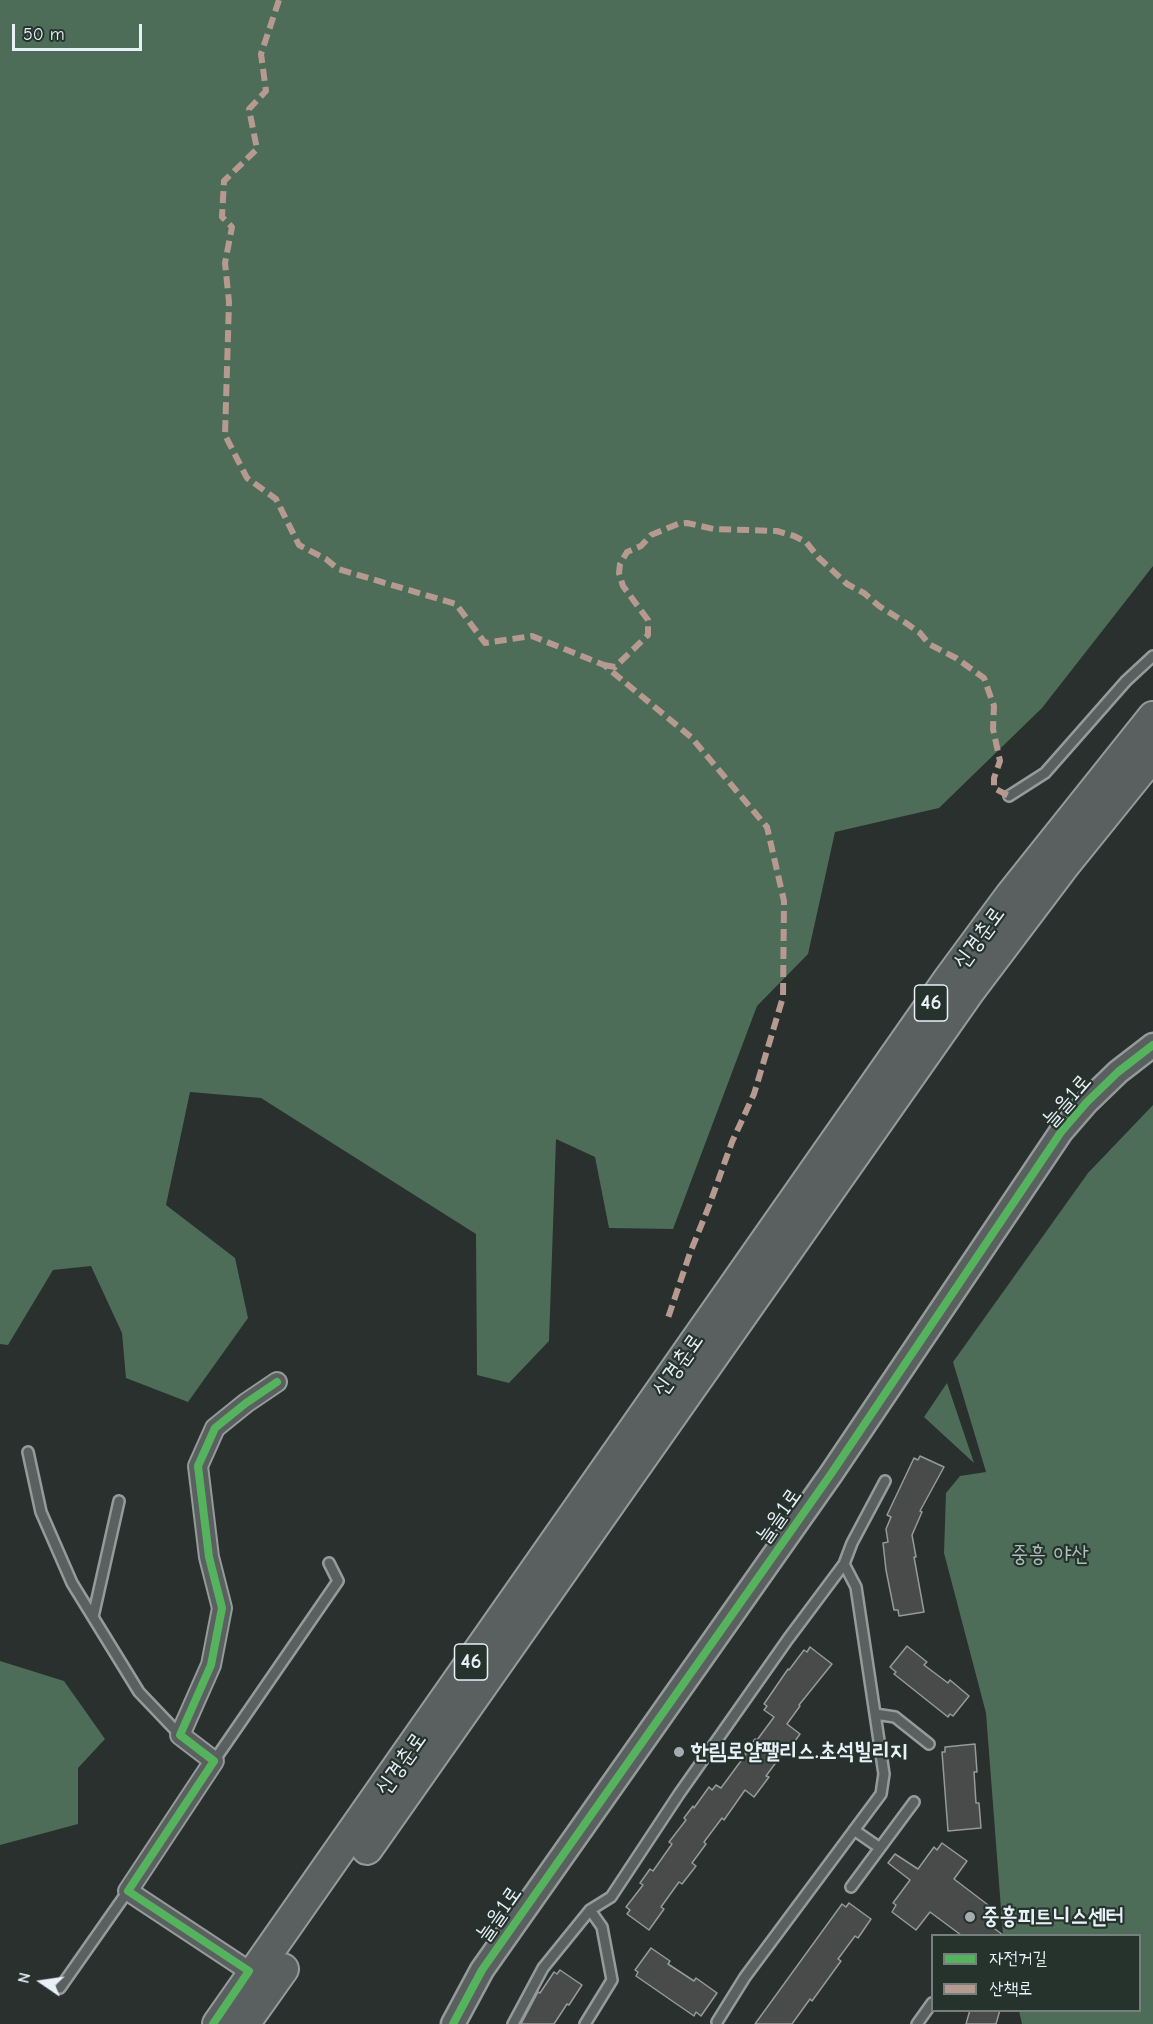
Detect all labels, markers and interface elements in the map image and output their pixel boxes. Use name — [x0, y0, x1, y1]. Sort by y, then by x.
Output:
scale bar — [15, 12, 146, 50]
text: 50 m — [23, 24, 65, 45]
street label: 신경춘로 — [948, 902, 1010, 974]
road number: 46 — [914, 985, 948, 1021]
street label: 늘을1로 — [1037, 1069, 1097, 1133]
street label: 신경춘로 — [647, 1328, 709, 1402]
street label: 늘을1로 — [750, 1483, 808, 1549]
park label: 중흥 야산 — [1011, 1542, 1089, 1568]
road number: 46 — [454, 1644, 488, 1680]
street label: 신경춘로 — [370, 1727, 432, 1801]
place label: 한림로얄팰리스.초석빌리지 — [691, 1739, 907, 1765]
marker: 한림로얄팰리스.초석빌리지 — [672, 1745, 686, 1759]
street label: 늘을1로 — [470, 1881, 528, 1947]
place label: 중흥피트니스센터 — [982, 1904, 1124, 1930]
marker: 중흥피트니스센터 — [963, 1910, 977, 1924]
legend — [931, 1934, 1141, 2012]
text: 자전거길 — [989, 1948, 1047, 1969]
north arrow — [12, 1952, 72, 2012]
text: N — [15, 1971, 34, 1985]
text: 산책로 — [989, 1978, 1032, 1999]

